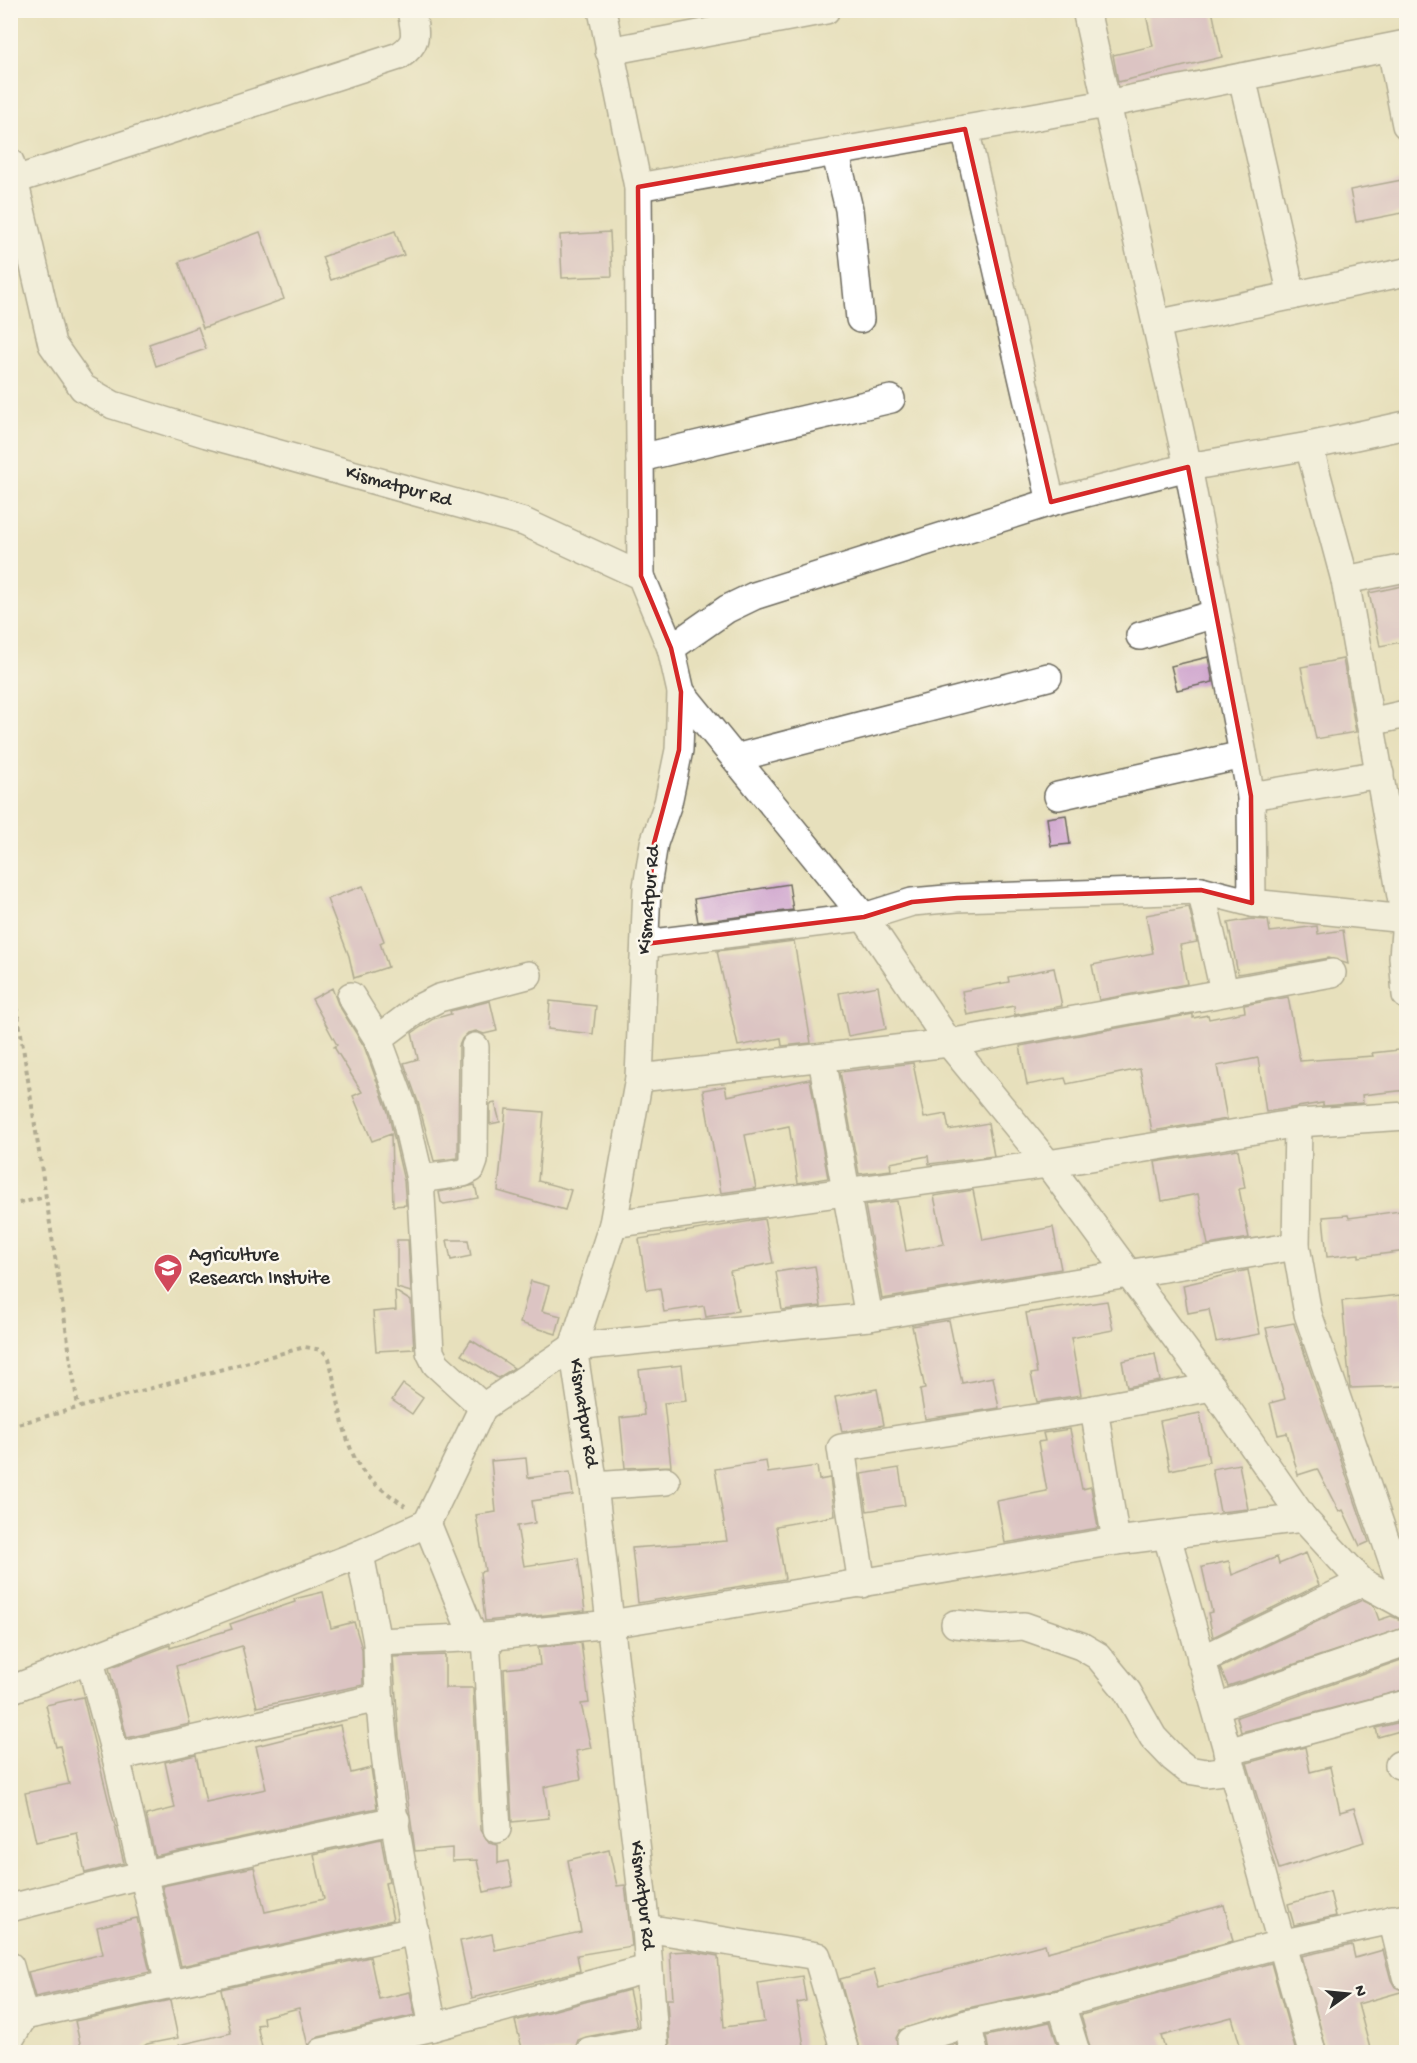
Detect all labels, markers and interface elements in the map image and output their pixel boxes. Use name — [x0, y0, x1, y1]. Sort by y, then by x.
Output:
street label: Kismatpur Rd — [342, 461, 456, 513]
street label: Kismatpur Rd — [634, 842, 666, 956]
place label: Agriculture Research Instuite — [189, 1245, 331, 1291]
school or university icon: Agriculture Research Instuite — [152, 1252, 184, 1294]
street label: Kismatpur Rd — [563, 1357, 603, 1471]
street label: Kismatpur Rd — [624, 1840, 659, 1953]
north arrow — [1318, 1964, 1378, 2024]
text: N — [1349, 1984, 1370, 1999]

